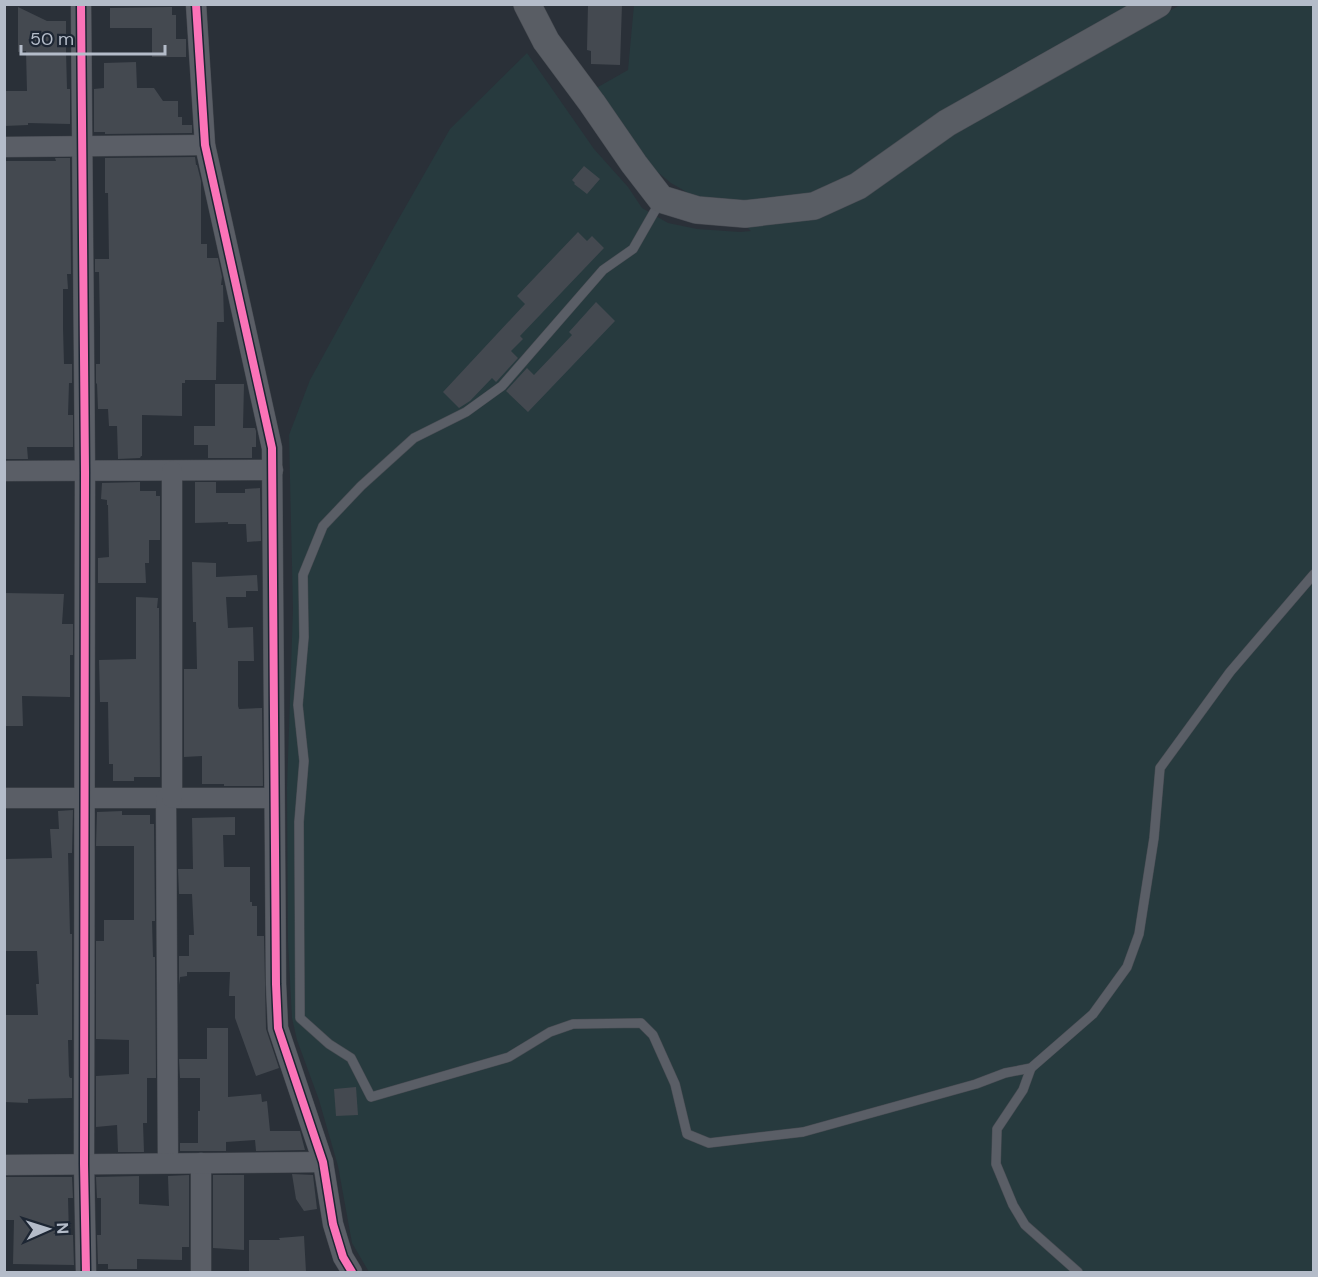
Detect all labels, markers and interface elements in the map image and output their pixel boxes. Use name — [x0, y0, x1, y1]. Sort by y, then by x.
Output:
scale bar — [21, 18, 165, 56]
text: 50 m — [30, 27, 74, 51]
north arrow — [18, 1199, 78, 1259]
text: N — [52, 1222, 73, 1235]

